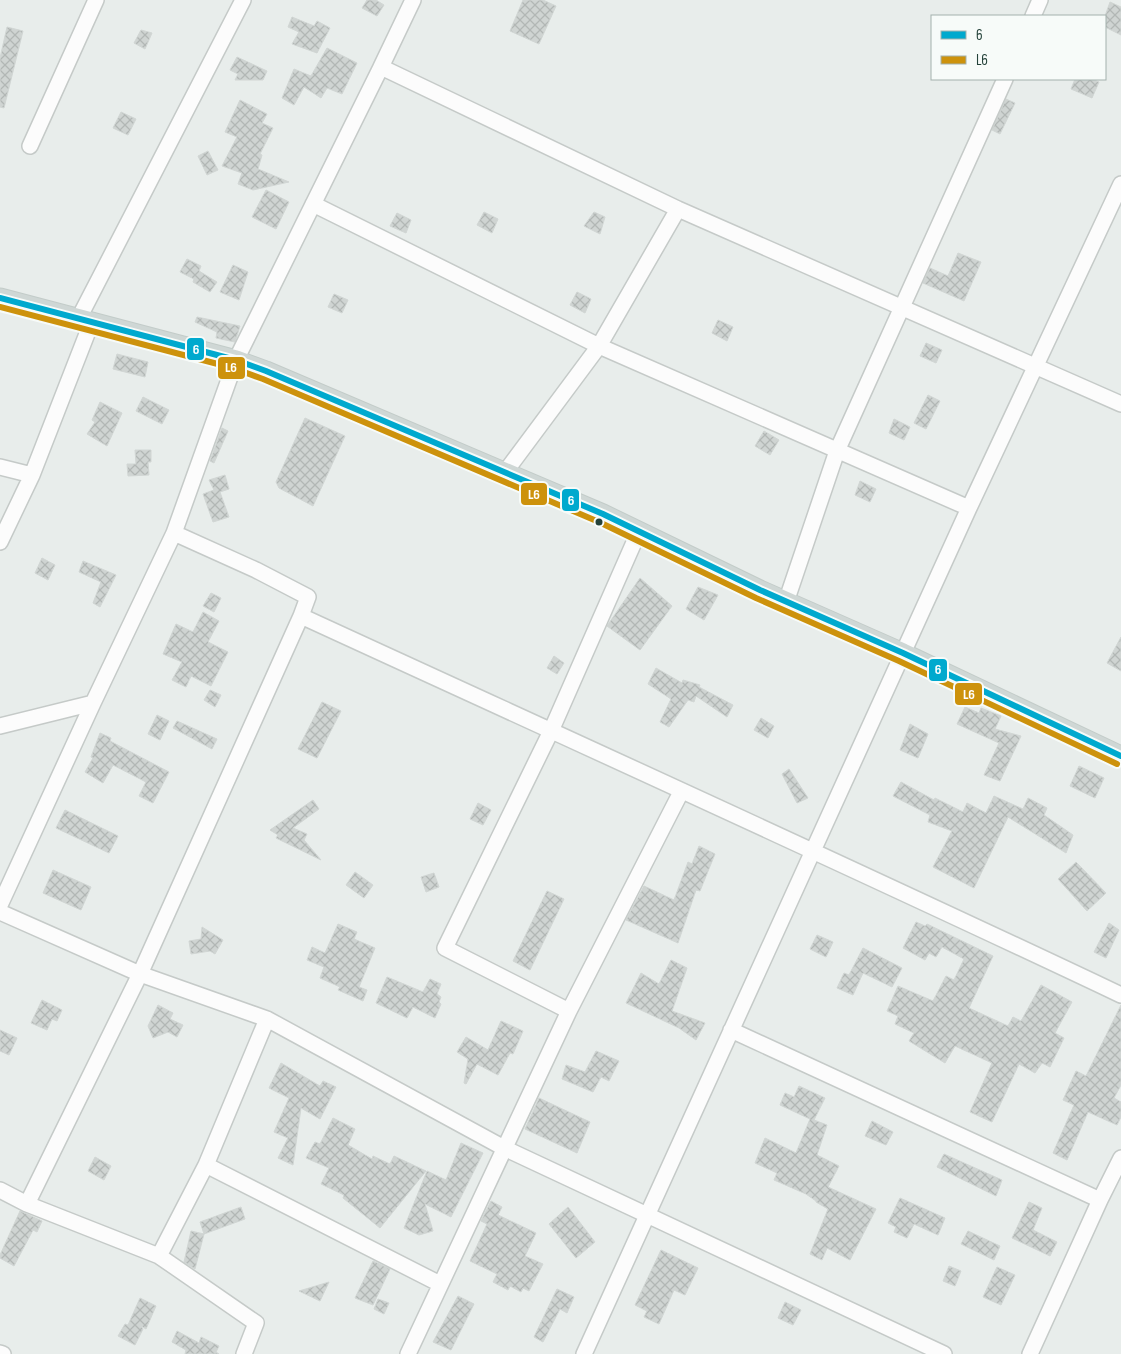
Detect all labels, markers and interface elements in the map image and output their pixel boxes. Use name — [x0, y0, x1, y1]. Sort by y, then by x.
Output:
legend — [931, 15, 1106, 80]
text: 6 — [976, 26, 983, 45]
text: L6 — [976, 51, 988, 70]
line badge: 6 — [186, 337, 205, 361]
text: 6 — [193, 341, 200, 358]
line badge: L6 — [217, 356, 246, 380]
text: L6 — [225, 359, 237, 376]
line badge: L6 — [520, 482, 548, 506]
text: L6 — [528, 486, 540, 503]
line badge: 6 — [561, 488, 580, 512]
text: 6 — [568, 492, 575, 509]
unlabelled marker — [594, 517, 604, 527]
line badge: 6 — [928, 658, 948, 682]
text: 6 — [935, 661, 942, 678]
line badge: L6 — [954, 682, 983, 706]
text: L6 — [963, 686, 975, 703]

